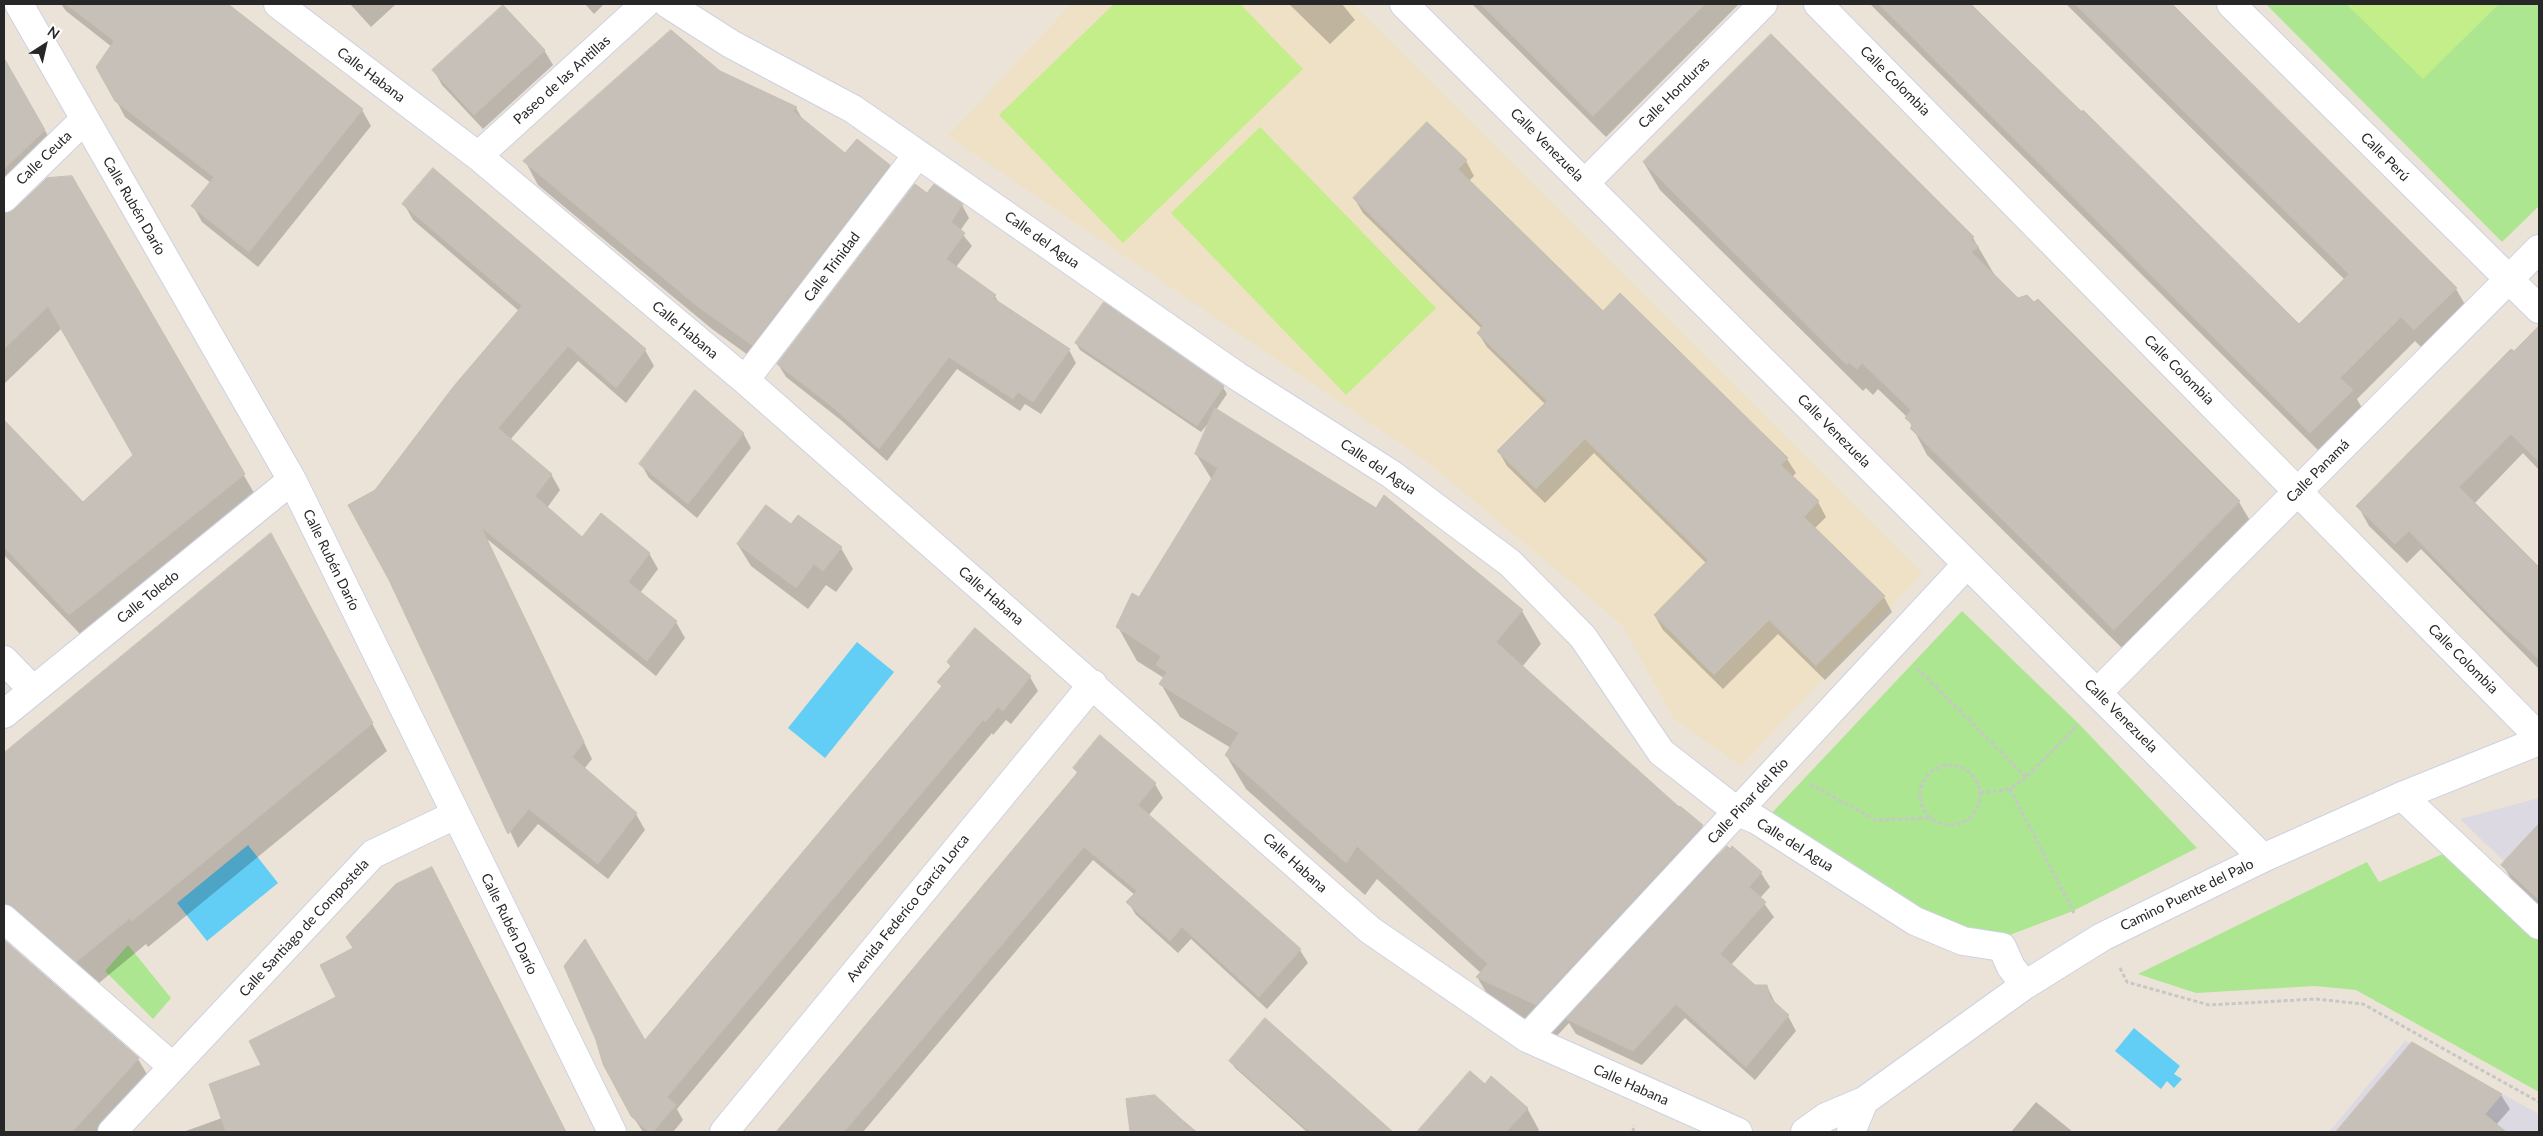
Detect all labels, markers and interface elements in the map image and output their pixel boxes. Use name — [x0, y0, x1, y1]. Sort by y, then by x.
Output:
north arrow — [20, 20, 70, 70]
text: N — [45, 22, 63, 42]
street label: Paseo de las Antillas — [510, 32, 614, 128]
street label: Calle Colombia — [1857, 43, 1933, 119]
street label: Calle Habana — [334, 44, 408, 106]
street label: Calle Honduras — [1635, 54, 1713, 132]
street label: Calle Venezuela — [1507, 105, 1587, 185]
street label: Calle Ceuta — [13, 128, 75, 188]
street label: Calle Perú — [2357, 129, 2413, 185]
street label: Calle Rubén Darío — [99, 154, 169, 258]
street label: Calle del Agua — [1001, 208, 1083, 272]
street label: Calle Trinidad — [800, 229, 864, 305]
street label: Calle Habana — [649, 298, 721, 362]
street label: Calle Colombia — [2141, 332, 2217, 408]
street label: Calle Venezuela — [1794, 391, 1874, 471]
street label: Calle del Agua — [1337, 436, 1419, 498]
street label: Calle Panamá — [2283, 436, 2353, 506]
street label: Calle Rubén Darío — [299, 507, 363, 613]
street label: Calle Habana — [955, 563, 1027, 629]
street label: Calle Toledo — [114, 567, 182, 627]
street label: Calle Colombia — [2425, 621, 2501, 697]
street label: Calle Venezuela — [2081, 676, 2161, 756]
street label: Calle Pinar del Río — [1704, 755, 1792, 847]
street label: Calle del Agua — [1753, 815, 1837, 875]
street label: Calle Habana — [1259, 830, 1331, 896]
street label: Avenida Federico García Lorca — [843, 831, 973, 985]
street label: Camino Puente del Palo — [2118, 855, 2256, 935]
street label: Calle Santiago de Compostela — [236, 856, 372, 1000]
street label: Calle Rubén Darío — [477, 871, 541, 977]
street label: Calle Habana — [1591, 1061, 1671, 1109]

